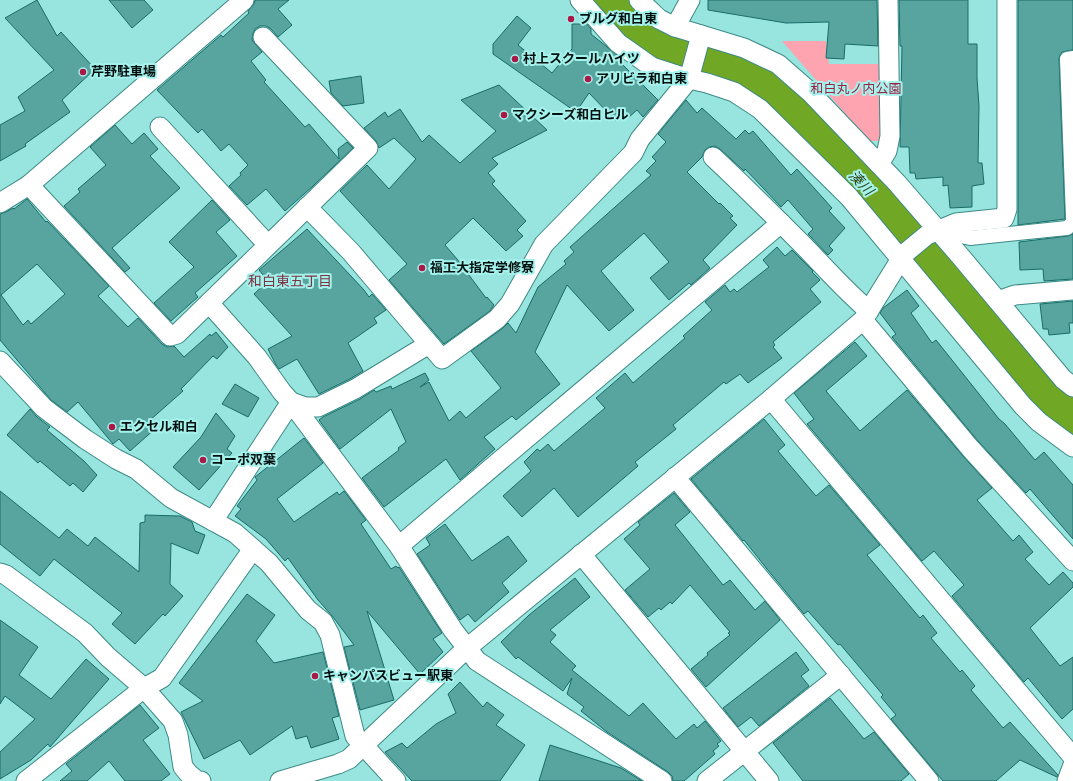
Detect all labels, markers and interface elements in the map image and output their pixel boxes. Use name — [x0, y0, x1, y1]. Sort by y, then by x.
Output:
place label: ブルグ和白東 — [579, 11, 657, 27]
marker: ブルグ和白東 — [566, 14, 576, 24]
place label: 村上スクールハイツ — [523, 51, 640, 67]
marker: 村上スクールハイツ — [510, 54, 520, 64]
place label: 芹野駐車場 — [91, 64, 156, 80]
marker: 芹野駐車場 — [78, 67, 88, 77]
place label: アリビラ和白東 — [596, 71, 687, 87]
marker: アリビラ和白東 — [583, 74, 593, 84]
park label: 和白丸ノ内公園 — [810, 81, 902, 97]
place label: マクシーズ和白ヒル — [512, 107, 628, 123]
marker: マクシーズ和白ヒル — [499, 110, 509, 120]
water label: 湊川 — [845, 167, 878, 200]
place label: 福工大指定学修寮 — [430, 260, 534, 276]
marker: 福工大指定学修寮 — [417, 263, 427, 273]
district label: 和白東五丁目 — [248, 273, 332, 290]
place label: エクセル和白 — [120, 419, 198, 435]
marker: エクセル和白 — [107, 422, 117, 432]
place label: コーポ双葉 — [211, 452, 276, 468]
marker: コーポ双葉 — [198, 455, 208, 465]
place label: キャンパスビュー駅東 — [323, 668, 453, 684]
marker: キャンパスビュー駅東 — [310, 671, 320, 681]

